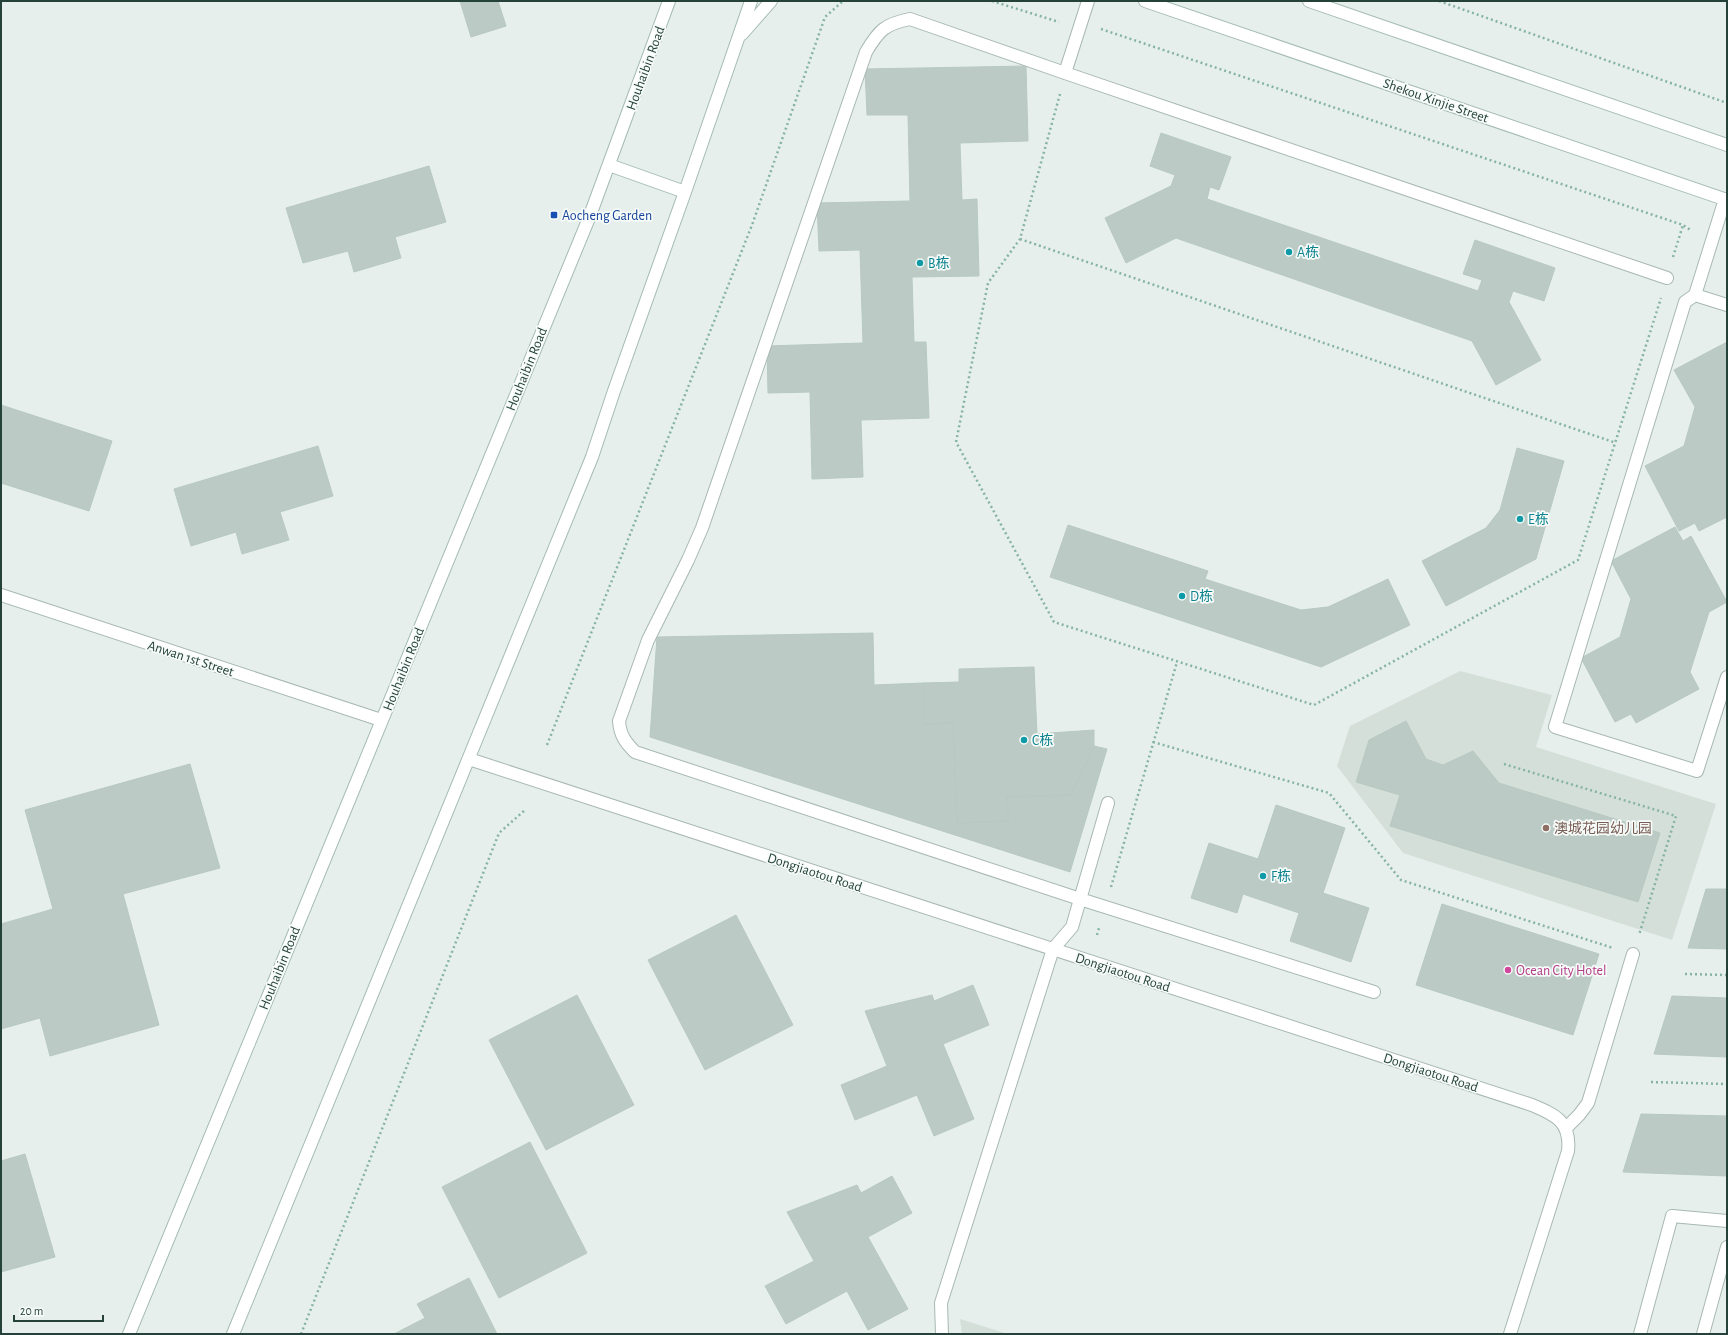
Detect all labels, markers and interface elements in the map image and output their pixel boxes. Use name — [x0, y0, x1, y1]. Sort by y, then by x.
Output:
street label: Houhaibin Road — [624, 24, 668, 112]
street label: Shekou Xinjie Street — [1381, 76, 1491, 126]
place label: Aocheng Garden — [562, 209, 652, 223]
marker: Aocheng Garden — [549, 210, 559, 220]
place label: A栋 — [1297, 244, 1319, 260]
marker: A栋 — [1284, 247, 1294, 257]
place label: B栋 — [928, 255, 950, 271]
marker: B栋 — [915, 258, 925, 268]
street label: Houhaibin Road — [504, 326, 550, 413]
place label: E栋 — [1528, 511, 1549, 527]
marker: E栋 — [1515, 514, 1525, 524]
place label: D栋 — [1190, 588, 1213, 604]
marker: D栋 — [1177, 591, 1187, 601]
street label: Houhaibin Road — [381, 626, 427, 713]
street label: Anwan 1st Street — [146, 638, 236, 680]
place label: C栋 — [1032, 732, 1053, 748]
marker: C栋 — [1019, 735, 1029, 745]
place label: 澳城花园幼儿园 — [1554, 821, 1652, 836]
marker: 澳城花园幼儿园 — [1541, 823, 1551, 833]
street label: Dongjiaotou Road — [765, 851, 864, 895]
place label: F栋 — [1271, 868, 1291, 884]
marker: F栋 — [1258, 871, 1268, 881]
street label: Houhaibin Road — [257, 925, 303, 1012]
street label: Dongjiaotou Road — [1073, 951, 1172, 995]
place label: Ocean City Hotel — [1516, 964, 1606, 978]
marker: Ocean City Hotel — [1503, 965, 1513, 975]
street label: Dongjiaotou Road — [1381, 1051, 1480, 1095]
scale bar — [14, 1297, 103, 1323]
text: 20 m — [20, 1305, 43, 1317]

